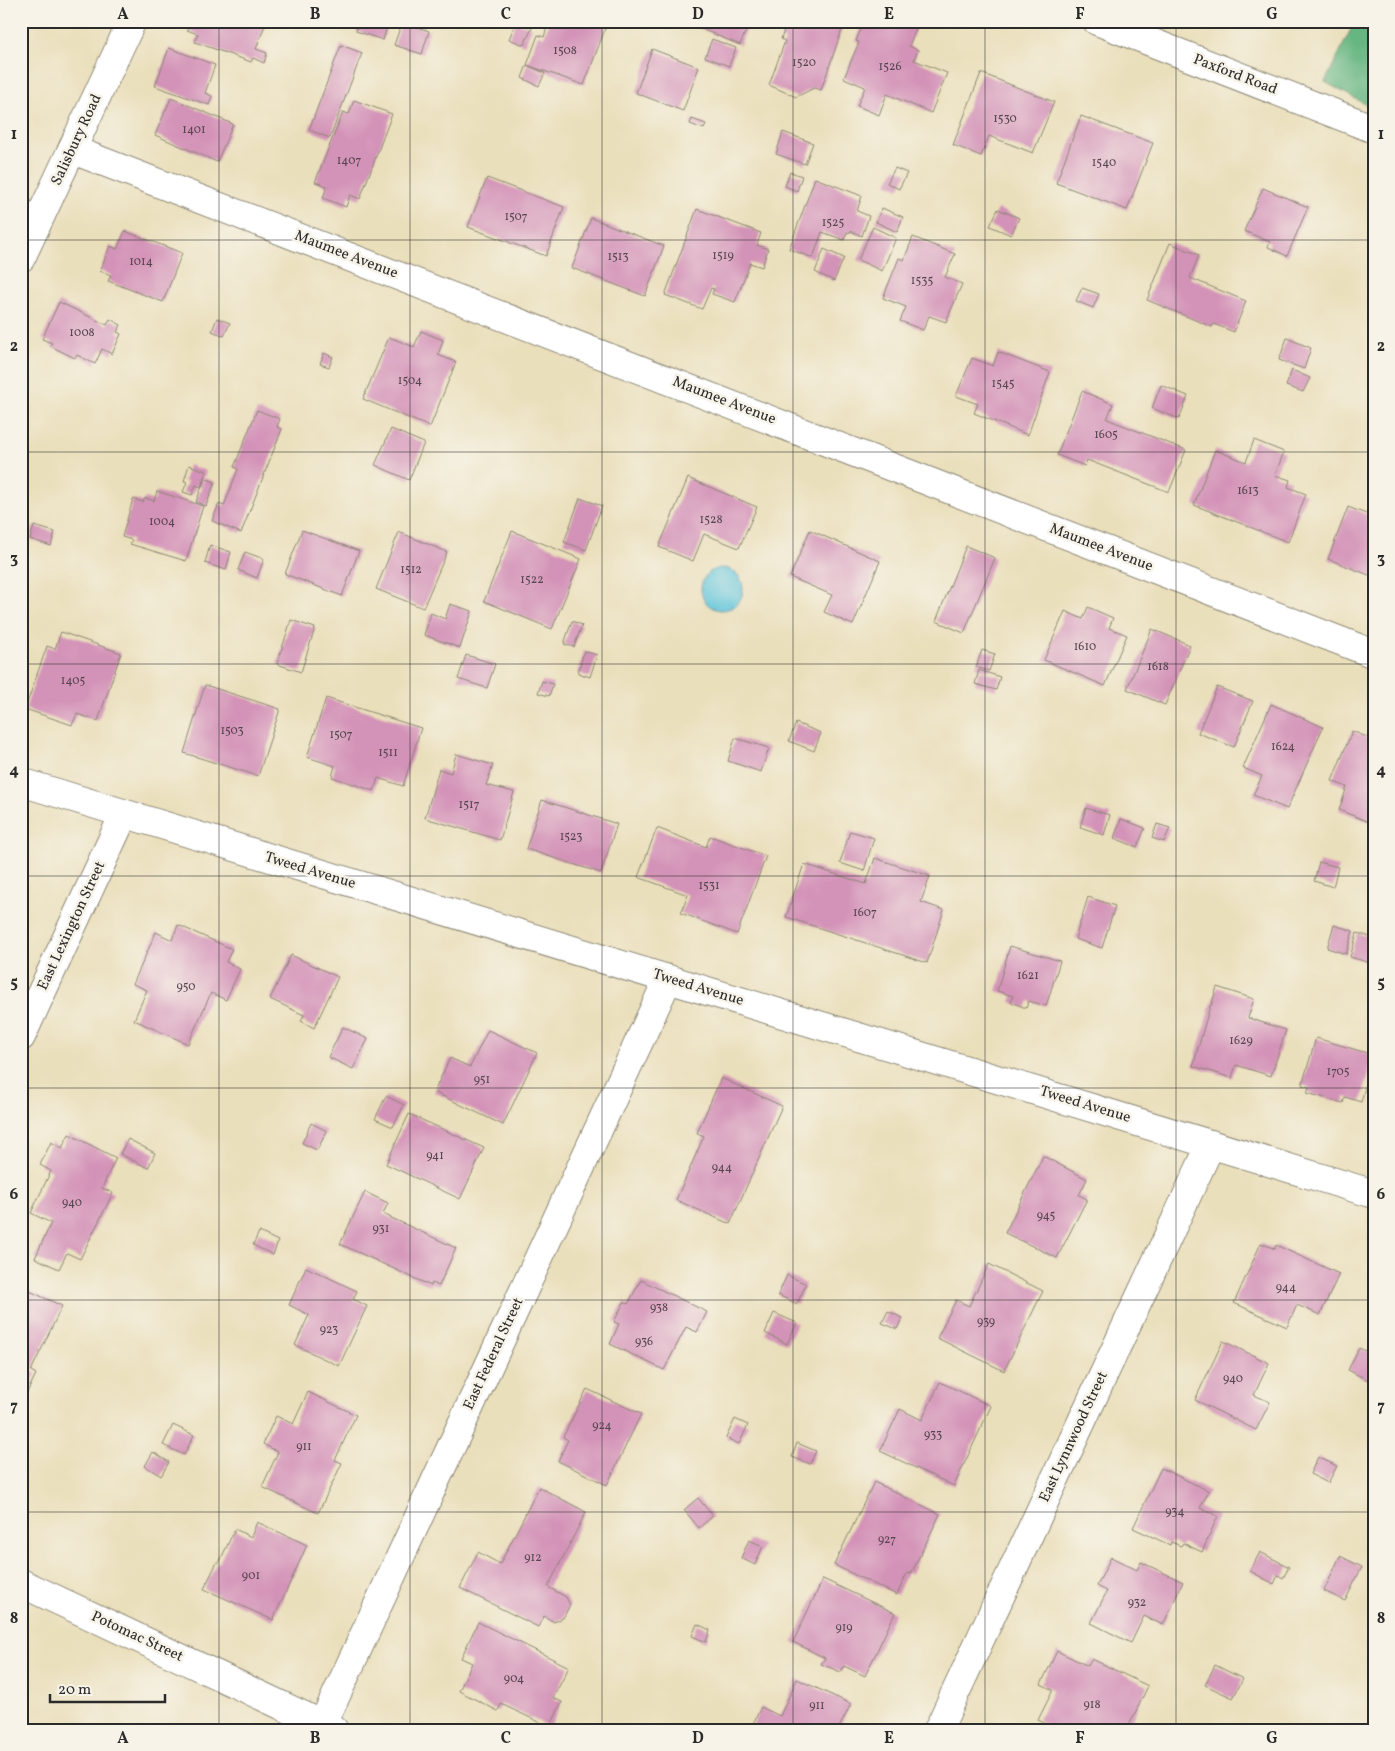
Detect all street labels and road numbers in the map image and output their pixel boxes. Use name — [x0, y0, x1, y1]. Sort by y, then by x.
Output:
street label: Paxford Road — [1190, 49, 1280, 101]
street label: Salisbury Road — [47, 91, 107, 189]
street label: Maumee Avenue — [291, 226, 401, 284]
street label: Maumee Avenue — [669, 372, 779, 430]
street label: Maumee Avenue — [1046, 519, 1156, 577]
street label: Tweed Avenue — [262, 847, 358, 895]
street label: East Lexington Street — [33, 858, 111, 994]
street label: Tweed Avenue — [650, 964, 746, 1012]
street label: Tweed Avenue — [1037, 1081, 1133, 1129]
street label: East Federal Street — [459, 1294, 529, 1414]
street label: East Lynnwood Street — [1034, 1368, 1114, 1506]
street label: Potomac Street — [88, 1607, 186, 1667]

